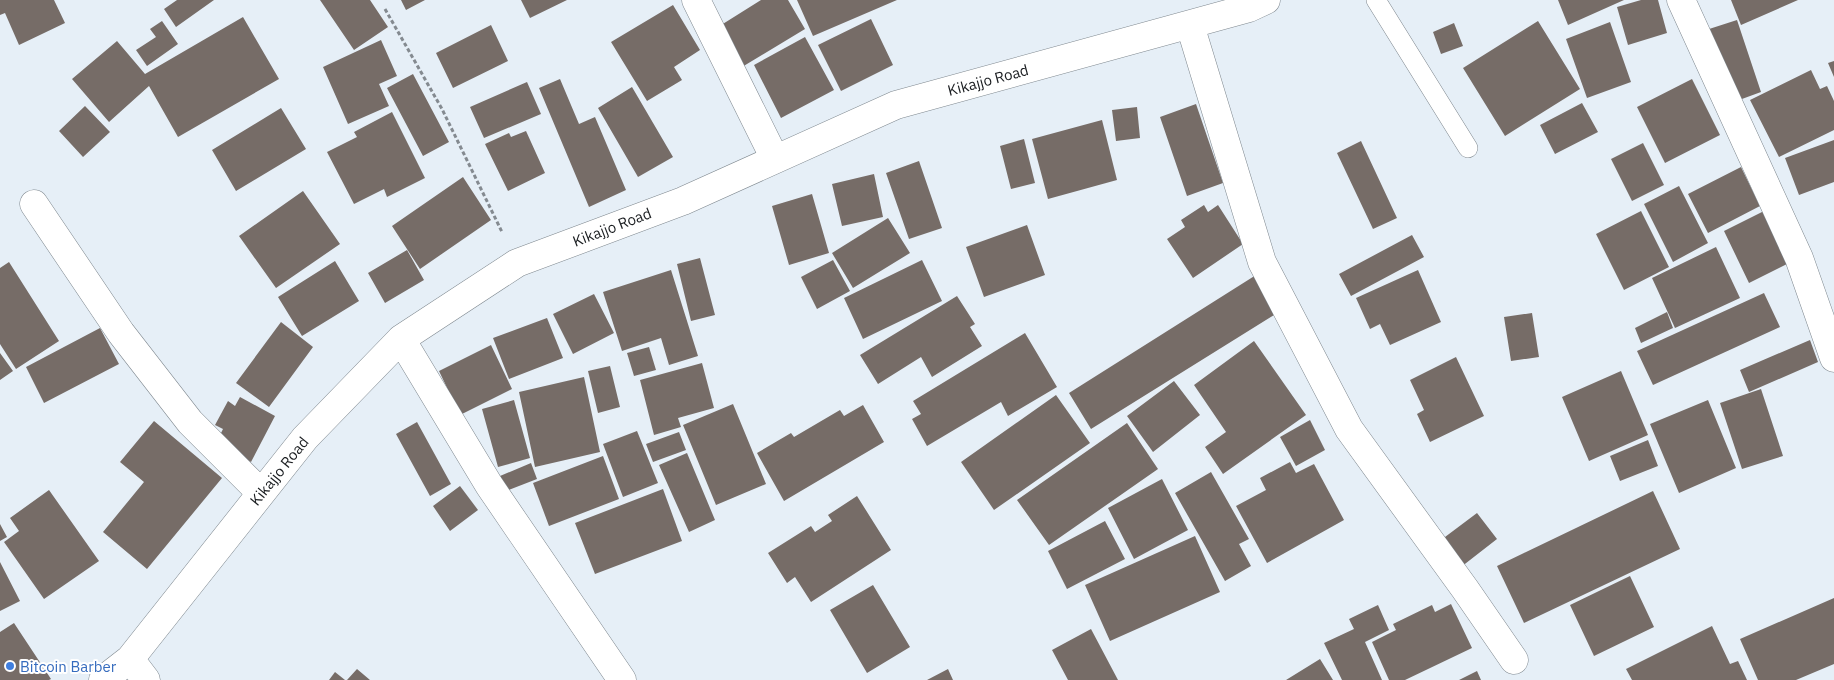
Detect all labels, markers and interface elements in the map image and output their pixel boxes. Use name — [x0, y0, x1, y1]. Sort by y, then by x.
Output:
street label: Kikajjo Road — [945, 60, 1031, 100]
street label: Kikajjo Road — [570, 203, 654, 251]
street label: Kikajjo Road — [245, 433, 313, 509]
place label: Bitcoin Barber — [20, 657, 117, 676]
marker: Bitcoin Barber — [4, 660, 16, 672]

